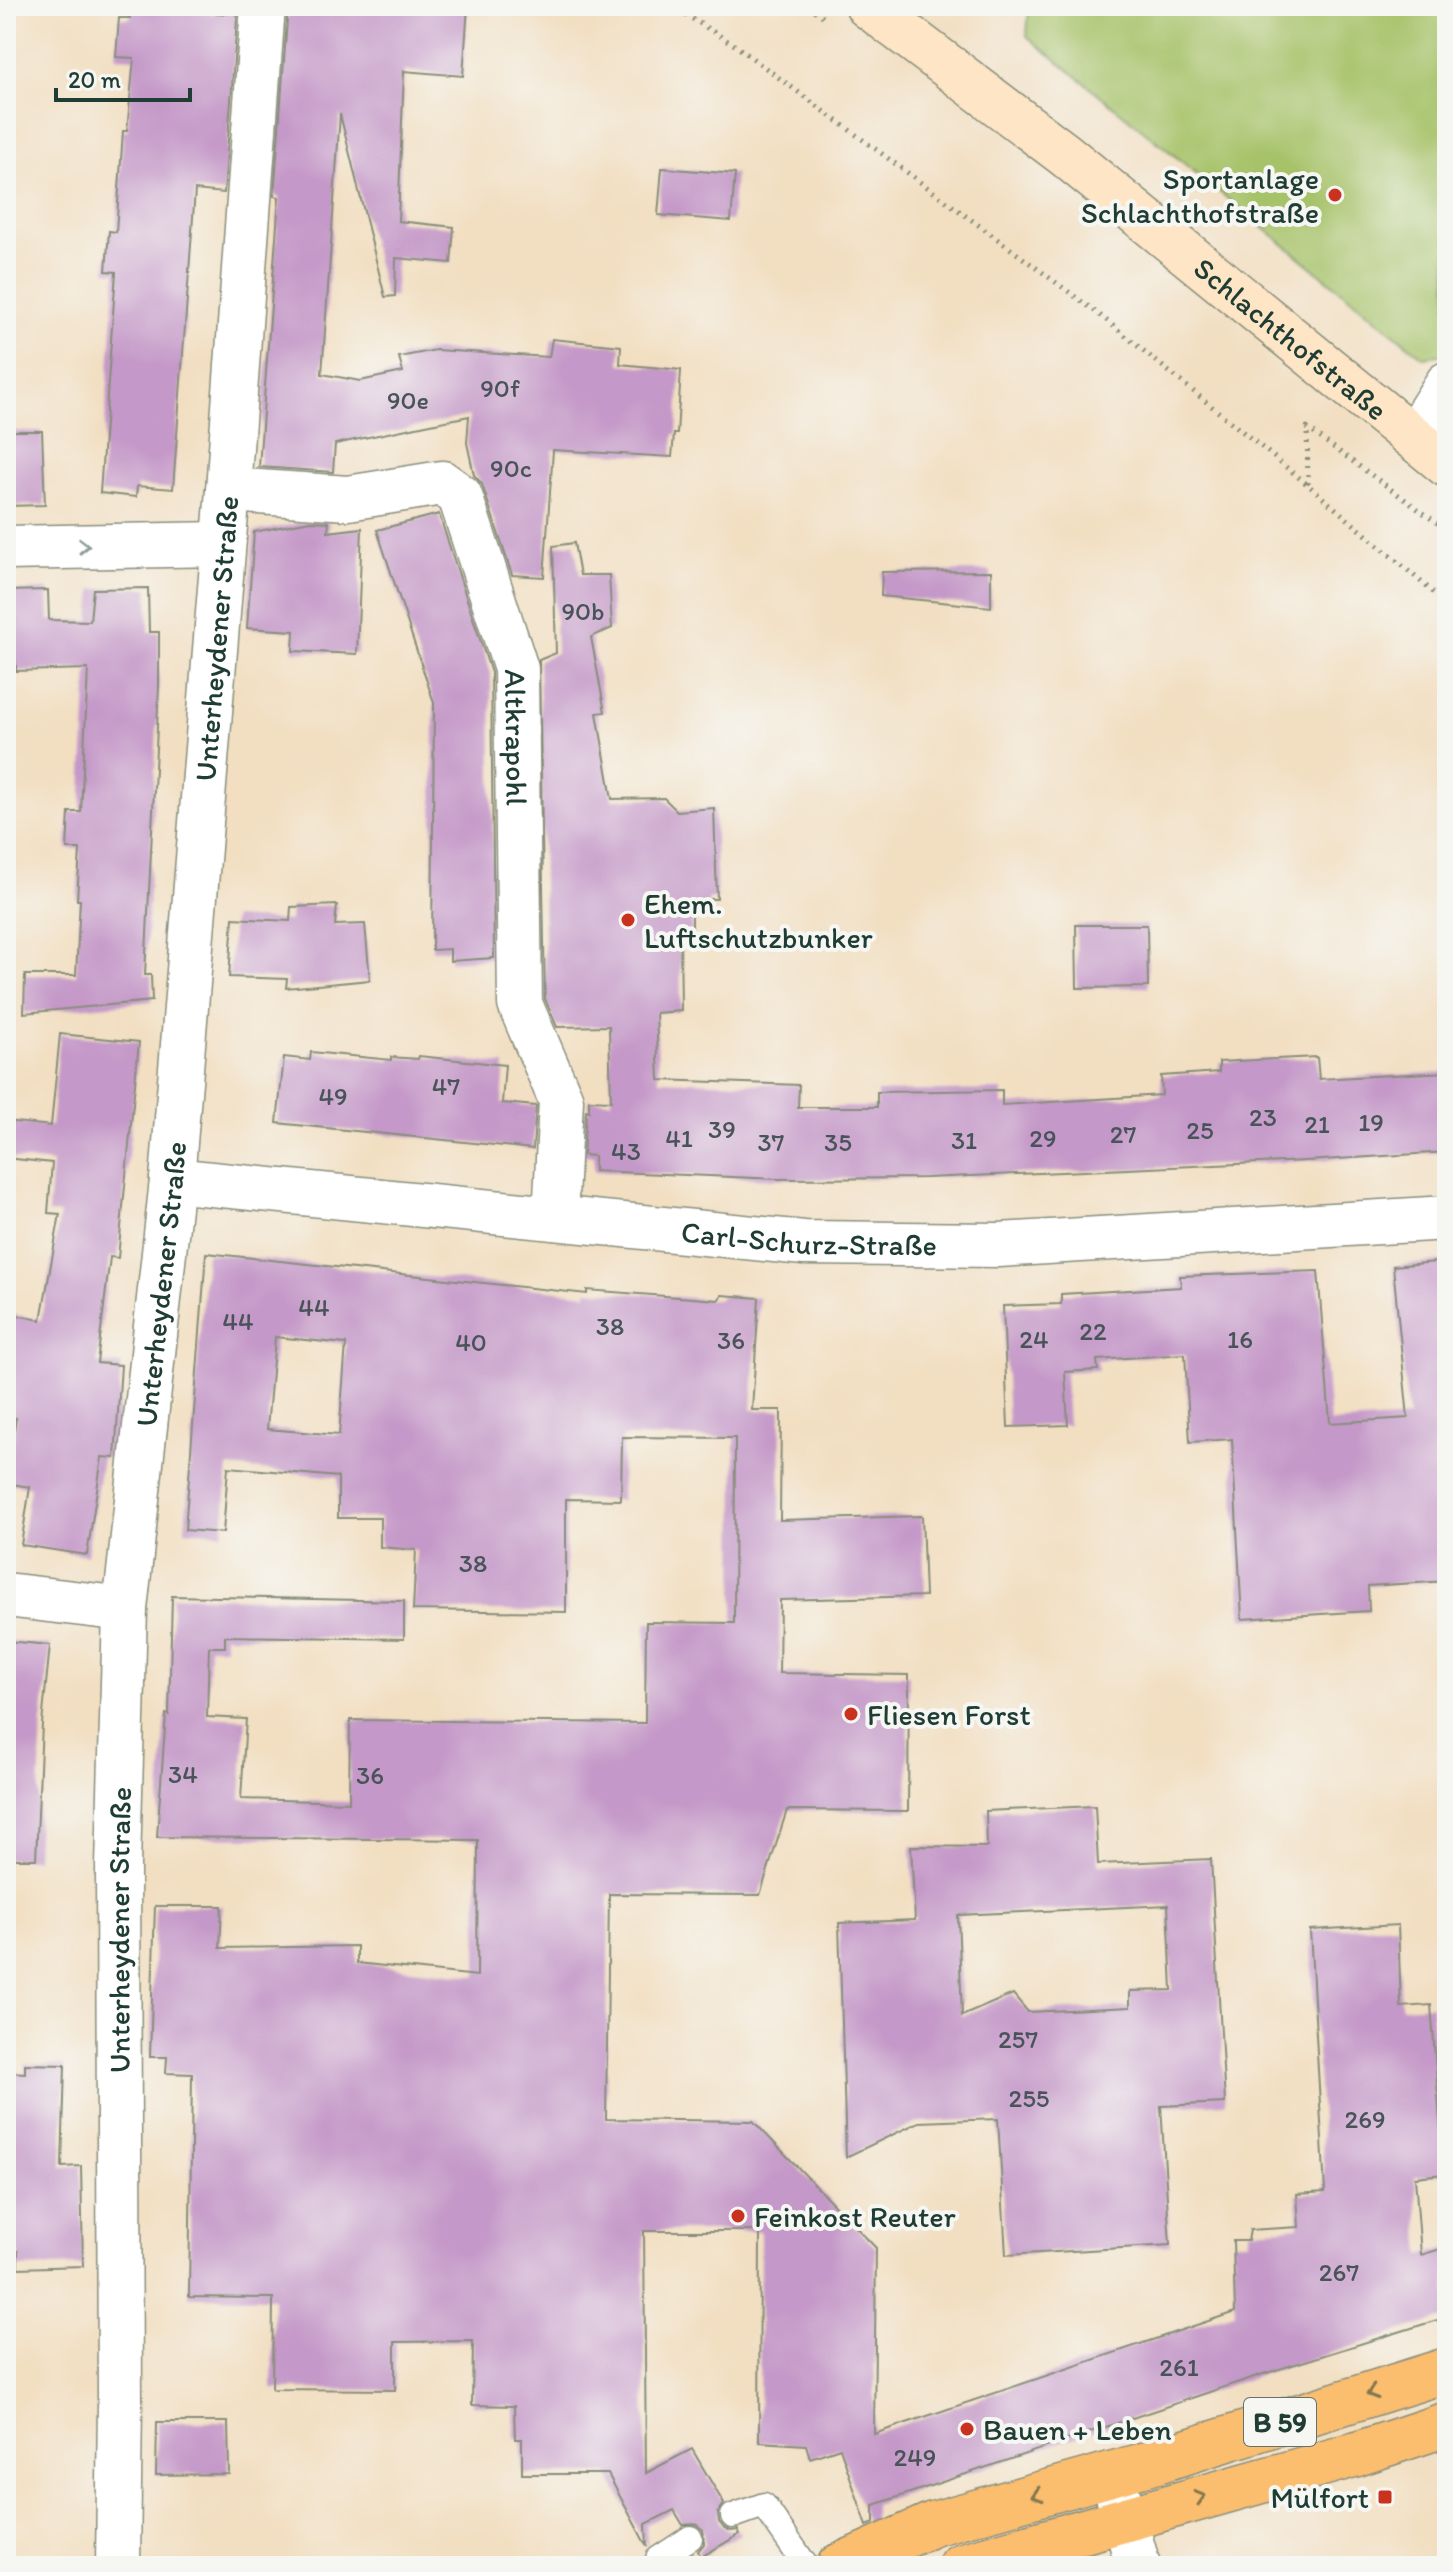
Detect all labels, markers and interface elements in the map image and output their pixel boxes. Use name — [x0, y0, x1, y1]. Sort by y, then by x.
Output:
scale bar — [56, 52, 190, 102]
text: 20 m — [68, 65, 121, 94]
place label: Sportanlage Schlachthofstraße — [1081, 160, 1319, 231]
marker: Sportanlage Schlachthofstraße — [1326, 186, 1344, 204]
street label: Schlachthofstraße — [1187, 249, 1395, 428]
house number: 90f — [480, 372, 520, 404]
house number: 90e — [387, 384, 429, 416]
house number: 90c — [490, 452, 532, 484]
street label: Unterheydener Straße — [186, 494, 246, 783]
one-way arrow — [78, 538, 91, 555]
house number: 90b — [561, 595, 605, 627]
street label: Altkrapohl — [498, 669, 536, 806]
place label: Ehem. Luftschutzbunker — [644, 885, 873, 956]
marker: Ehem. Luftschutzbunker — [619, 911, 637, 929]
house number: 47 — [432, 1070, 460, 1102]
house number: 49 — [318, 1080, 348, 1112]
house number: 23 — [1249, 1101, 1277, 1133]
house number: 19 — [1358, 1106, 1384, 1138]
house number: 21 — [1304, 1108, 1330, 1140]
house number: 39 — [708, 1113, 736, 1145]
house number: 25 — [1186, 1114, 1214, 1146]
house number: 27 — [1110, 1118, 1136, 1150]
house number: 41 — [665, 1122, 693, 1154]
house number: 29 — [1029, 1122, 1057, 1154]
house number: 31 — [951, 1124, 977, 1156]
house number: 37 — [757, 1126, 785, 1158]
house number: 35 — [824, 1126, 852, 1158]
house number: 43 — [611, 1135, 641, 1167]
street label: Unterheydener Straße — [127, 1140, 194, 1429]
street label: Carl-Schurz-Straße — [680, 1212, 937, 1263]
house number: 44 — [298, 1291, 330, 1323]
house number: 44 — [222, 1305, 254, 1337]
house number: 38 — [596, 1310, 624, 1342]
house number: 22 — [1079, 1315, 1107, 1347]
house number: 24 — [1019, 1323, 1049, 1355]
house number: 16 — [1227, 1323, 1253, 1355]
house number: 36 — [717, 1324, 745, 1356]
house number: 40 — [455, 1326, 487, 1358]
house number: 38 — [459, 1547, 487, 1579]
place label: Fliesen Forst — [867, 1696, 1031, 1733]
marker: Fliesen Forst — [842, 1705, 860, 1723]
house number: 34 — [168, 1758, 198, 1790]
house number: 36 — [356, 1759, 384, 1791]
street label: Unterheydener Straße — [99, 1786, 139, 2073]
house number: 257 — [998, 2023, 1038, 2055]
house number: 255 — [1009, 2082, 1049, 2114]
house number: 269 — [1344, 2103, 1386, 2135]
place label: Feinkost Reuter — [754, 2198, 956, 2235]
marker: Feinkost Reuter — [729, 2207, 747, 2225]
house number: 267 — [1319, 2256, 1359, 2288]
house number: 261 — [1159, 2351, 1199, 2383]
one-way arrow — [1366, 2384, 1380, 2400]
road number: B 59 — [1244, 2398, 1316, 2446]
place label: Bauen + Leben — [983, 2411, 1172, 2448]
marker: Bauen + Leben — [958, 2420, 976, 2438]
house number: 249 — [894, 2441, 936, 2473]
place label: Mülfort — [1270, 2479, 1369, 2516]
one-way arrow — [1031, 2486, 1045, 2502]
marker: Mülfort — [1376, 2488, 1394, 2506]
one-way arrow — [1193, 2490, 1207, 2507]

